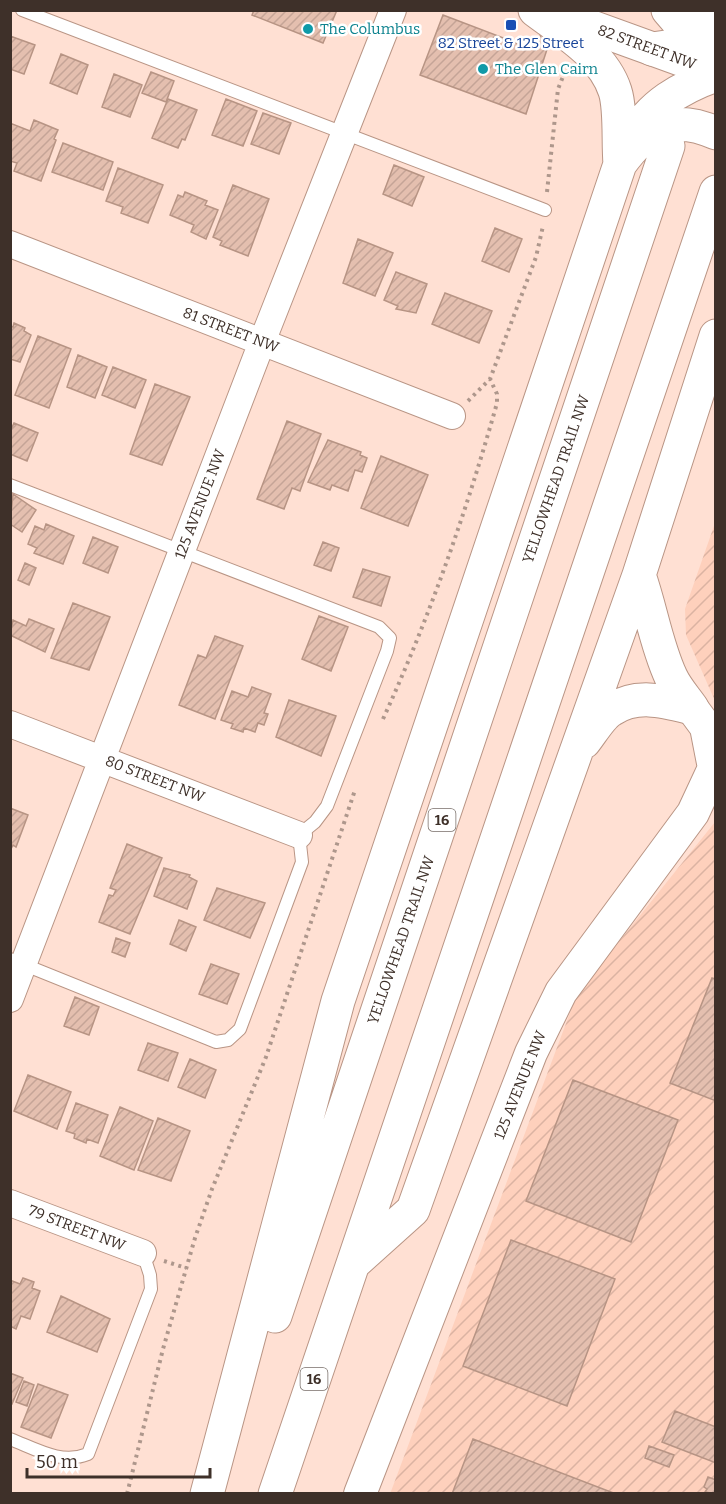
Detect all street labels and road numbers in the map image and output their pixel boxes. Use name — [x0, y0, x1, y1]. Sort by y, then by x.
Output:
street label: 82 STREET NW — [595, 21, 699, 73]
street label: 81 STREET NW — [180, 303, 282, 357]
street label: YELLOWHEAD TRAIL NW — [519, 392, 593, 566]
street label: 125 AVENUE NW — [171, 446, 229, 561]
street label: 80 STREET NW — [103, 752, 208, 806]
road number: 16 — [428, 809, 456, 831]
street label: YELLOWHEAD TRAIL NW — [364, 853, 438, 1027]
street label: 125 AVENUE NW — [490, 1027, 550, 1142]
street label: 79 STREET NW — [26, 1201, 129, 1255]
road number: 16 — [300, 1368, 328, 1390]

